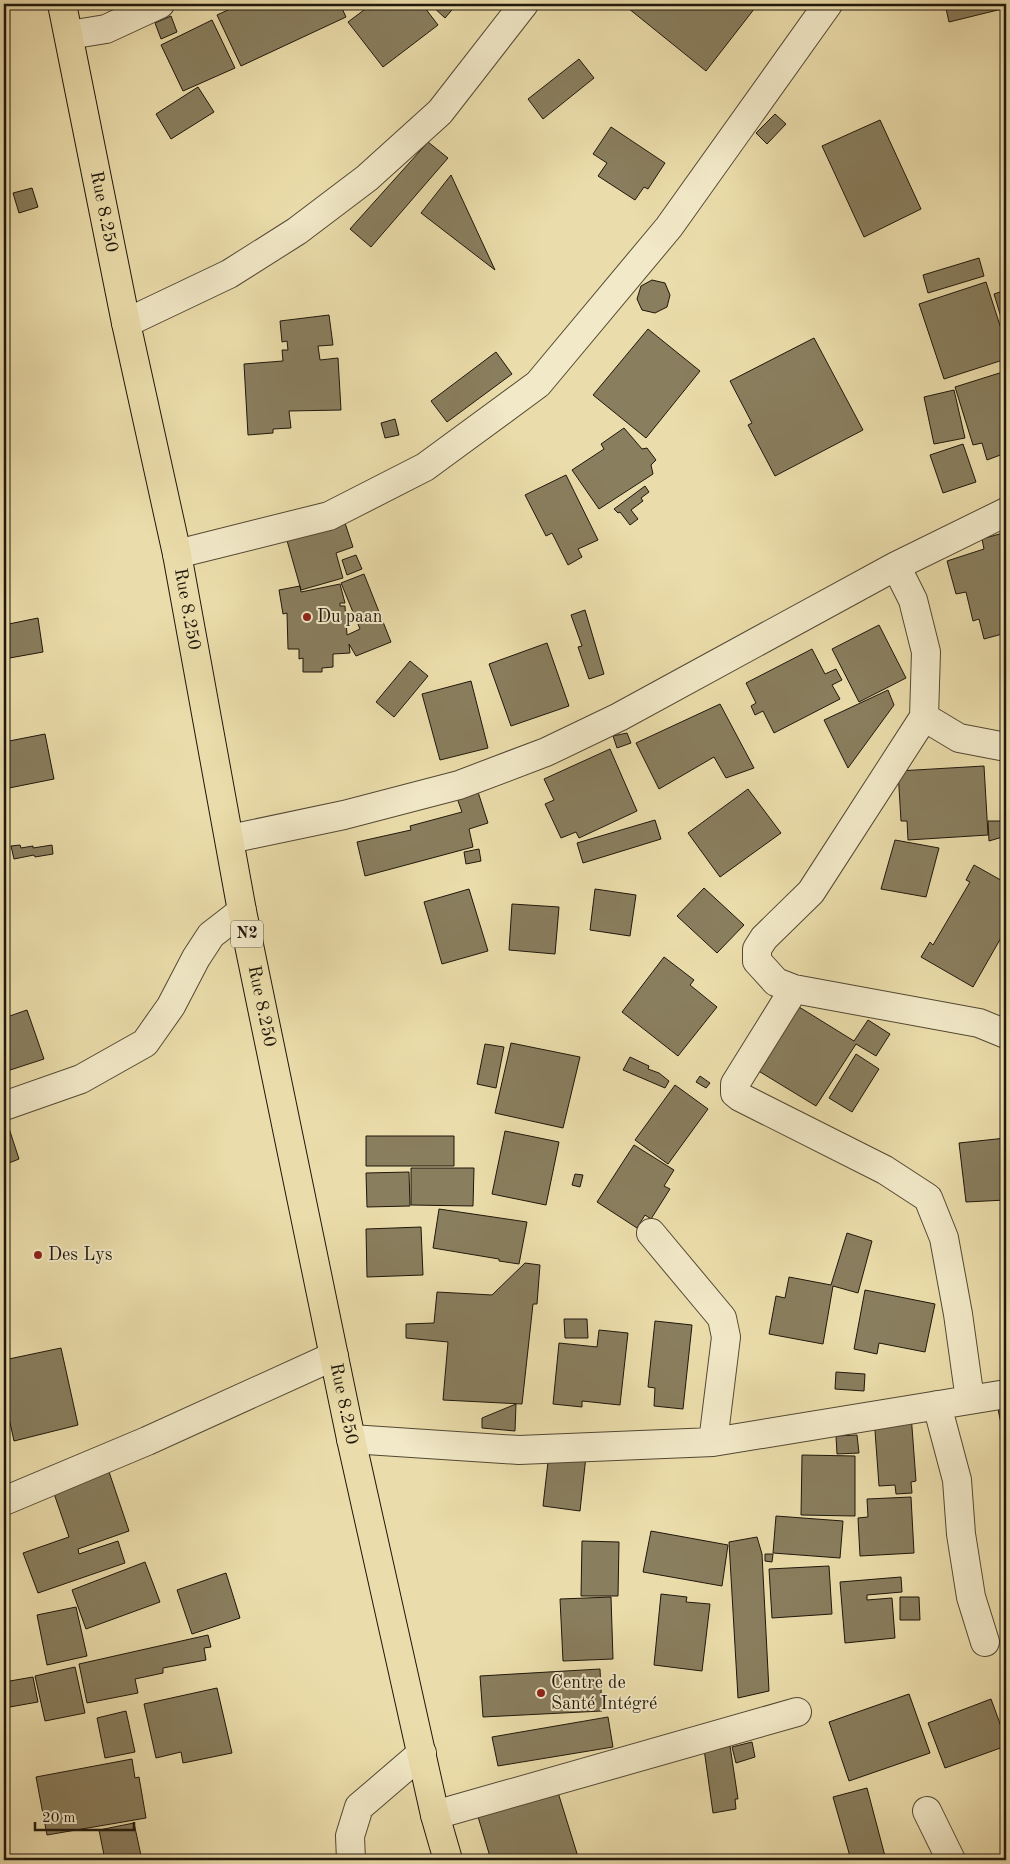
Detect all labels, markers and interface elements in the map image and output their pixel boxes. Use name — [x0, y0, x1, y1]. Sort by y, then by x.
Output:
street label: Rue 8.250 — [87, 170, 121, 254]
street label: Rue 8.250 — [171, 567, 203, 651]
place label: Du paan — [317, 608, 383, 626]
marker: Du paan — [301, 611, 313, 623]
road number: N2 — [231, 921, 263, 948]
street label: Rue 8.250 — [244, 964, 279, 1049]
place label: Des Lys — [48, 1246, 113, 1264]
marker: Des Lys — [32, 1249, 44, 1261]
street label: Rue 8.250 — [327, 1362, 361, 1446]
place label: Centre de Santé Intégré — [551, 1674, 657, 1713]
marker: Centre de Santé Intégré — [535, 1687, 547, 1699]
scale bar — [35, 1799, 134, 1831]
text: 20 m — [42, 1811, 76, 1826]

